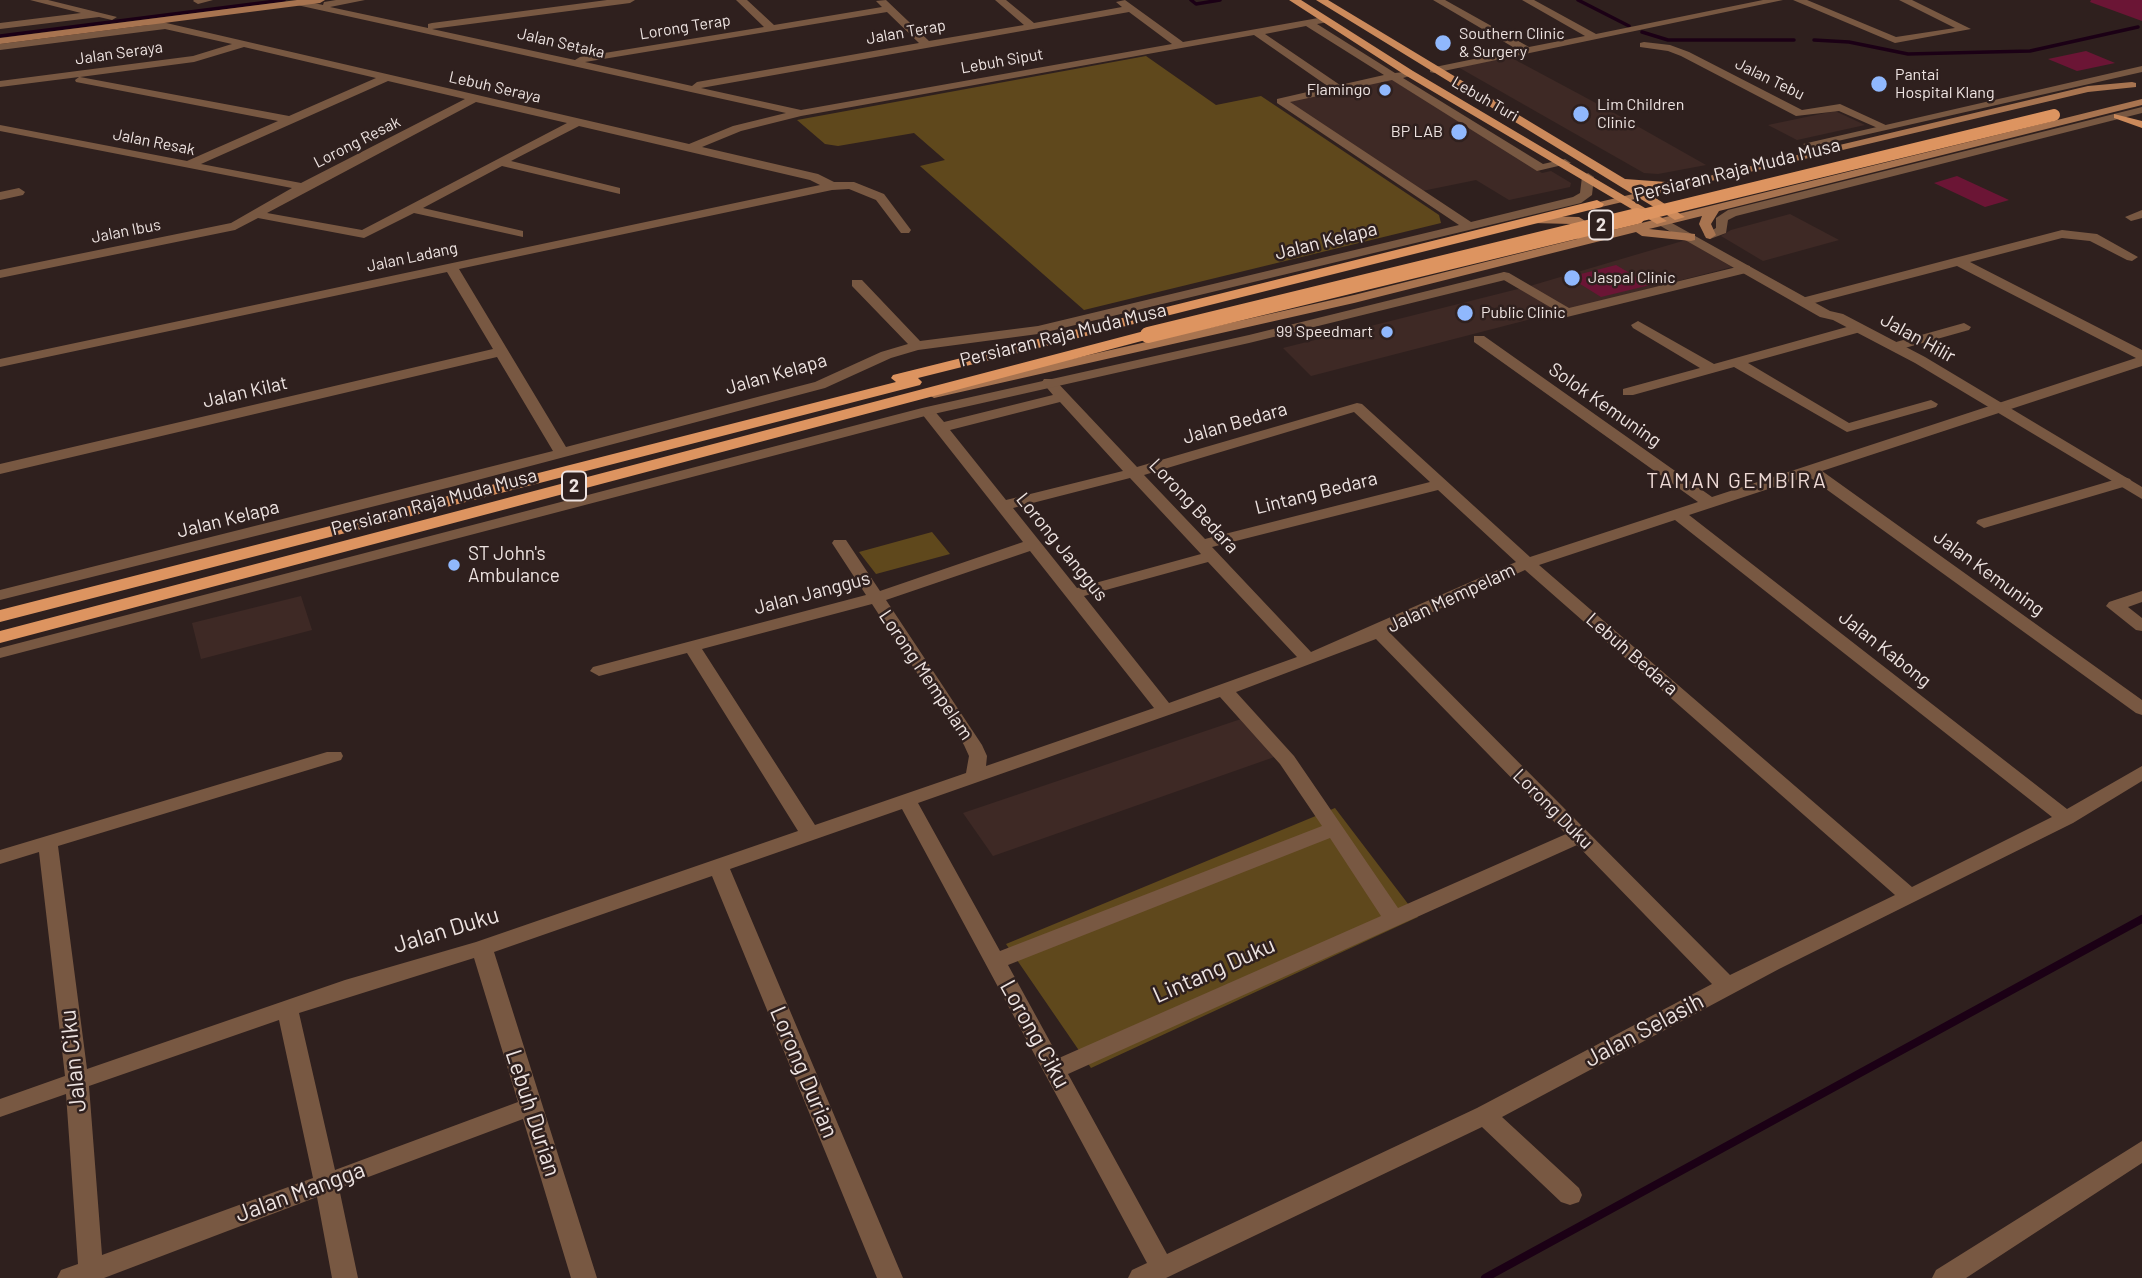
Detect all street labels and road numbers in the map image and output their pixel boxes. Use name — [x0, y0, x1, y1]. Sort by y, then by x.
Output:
street label: Lorong Terap — [638, 10, 732, 44]
street label: Jalan Terap — [865, 16, 947, 48]
street label: Jalan Setaka — [516, 24, 606, 62]
street label: Jalan Seraya — [74, 37, 164, 69]
street label: Lebuh Siput — [959, 44, 1045, 78]
street label: Jalan Tebu — [1732, 54, 1808, 104]
street label: Lebuh Seraya — [447, 67, 543, 107]
street label: Lebuh Turi — [1448, 72, 1522, 126]
street label: Lorong Resak — [310, 112, 404, 172]
street label: Jalan Resak — [111, 125, 197, 159]
street label: Persiaran Raja Muda Musa — [1631, 133, 1843, 207]
road number: 2 — [1589, 210, 1613, 240]
street label: Jalan Ibus — [90, 215, 162, 247]
street label: Jalan Kelapa — [1273, 217, 1379, 265]
street label: Jalan Ladang — [365, 238, 459, 276]
street label: Persiaran Raja Muda Musa — [957, 298, 1169, 372]
street label: Jalan Hilir — [1877, 308, 1959, 368]
street label: Jalan Kelapa — [723, 349, 829, 399]
street label: Solok Kemuning — [1544, 358, 1666, 452]
street label: Jalan Kilat — [200, 371, 290, 413]
street label: Jalan Bedara — [1180, 397, 1290, 449]
street label: Lorong Bedara — [1144, 454, 1244, 558]
street label: Persiaran Raja Muda Musa — [329, 464, 539, 540]
street label: Lintang Bedara — [1252, 467, 1380, 519]
road number: 2 — [562, 472, 586, 500]
street label: Lorong Janggus — [1011, 488, 1113, 606]
street label: Jalan Kelapa — [175, 495, 281, 543]
street label: Jalan Kemuning — [1929, 525, 2049, 621]
street label: Jalan Mempelam — [1383, 558, 1519, 638]
street label: Jalan Janggus — [751, 567, 873, 619]
street label: Lorong Mempelam — [874, 606, 978, 744]
street label: Jalan Kabong — [1834, 606, 1936, 692]
street label: Lebuh Bedara — [1581, 608, 1683, 700]
street label: Lorong Duku — [1508, 764, 1598, 854]
street label: Jalan Duku — [390, 901, 502, 959]
street label: Lintang Duku — [1149, 931, 1279, 1009]
street label: Lorong Ciku — [994, 975, 1076, 1093]
street label: Jalan Selasih — [1580, 987, 1708, 1073]
street label: Lorong Durian — [764, 1002, 844, 1142]
street label: Jalan Ciku — [54, 1008, 92, 1114]
street label: Lebuh Durian — [500, 1046, 566, 1180]
street label: Jalan Mangga — [231, 1156, 369, 1228]

